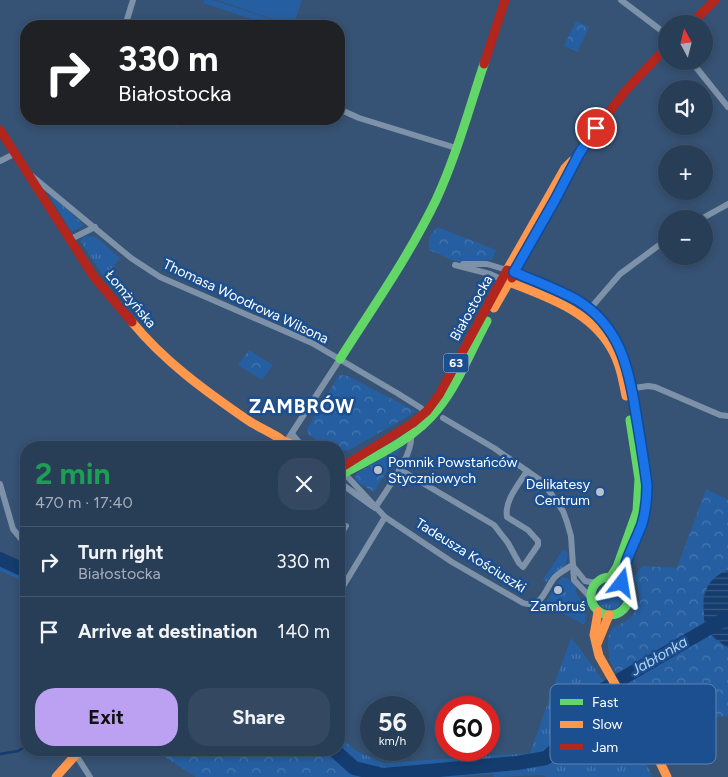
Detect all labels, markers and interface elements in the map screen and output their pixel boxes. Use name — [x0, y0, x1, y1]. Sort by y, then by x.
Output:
north arrow — [658, 15, 712, 70]
map controls — [658, 15, 713, 265]
text: 330 m — [118, 38, 218, 80]
icon: right — [35, 40, 100, 105]
text: Białostocka — [118, 80, 232, 107]
button: sound — [658, 80, 713, 135]
pin — [575, 107, 617, 149]
icon: arrive — [582, 114, 610, 142]
button: + — [658, 145, 713, 200]
button: − — [658, 210, 713, 265]
street label: Thomasa Woodrowa Wilsona — [160, 256, 331, 347]
street label: Łomżyńska — [102, 267, 160, 331]
street label: Białostocka — [446, 273, 496, 344]
road number: 63 — [444, 353, 468, 372]
district label: ZAMBRÓW — [249, 395, 355, 418]
place label: Pomnik Powstańców Styczniowych — [388, 454, 517, 487]
text: 2 min — [35, 455, 111, 492]
button: close — [278, 458, 330, 510]
marker: Pomnik Powstańców Styczniowych — [372, 464, 384, 476]
place label: Delikatesy Centrum — [526, 476, 591, 509]
marker: Delikatesy Centrum — [594, 486, 606, 498]
text: 470 m · 17:40 — [35, 493, 133, 512]
street label: Tadeusza Kościuszki — [412, 515, 529, 596]
text: Turn right — [78, 541, 164, 564]
icon: right — [35, 548, 63, 576]
text: 330 m — [276, 550, 330, 573]
position arrow — [595, 556, 647, 608]
text: Białostocka — [78, 564, 161, 583]
marker: Zambruś — [552, 584, 564, 596]
place label: Zambruś — [530, 598, 586, 615]
icon: arrive — [35, 618, 63, 646]
text: Arrive at destination — [78, 620, 257, 643]
text: 140 m — [277, 620, 330, 643]
water label: Jabłonka — [627, 632, 691, 680]
legend — [550, 684, 716, 764]
button: Exit — [35, 688, 178, 746]
button: Share — [188, 688, 330, 746]
text: Fast — [592, 694, 618, 711]
speed limit sign: 60 — [435, 696, 500, 761]
text: 56 — [378, 707, 407, 737]
text: Slow — [592, 716, 623, 733]
text: km/h — [379, 734, 406, 748]
text: Jam — [592, 739, 618, 756]

